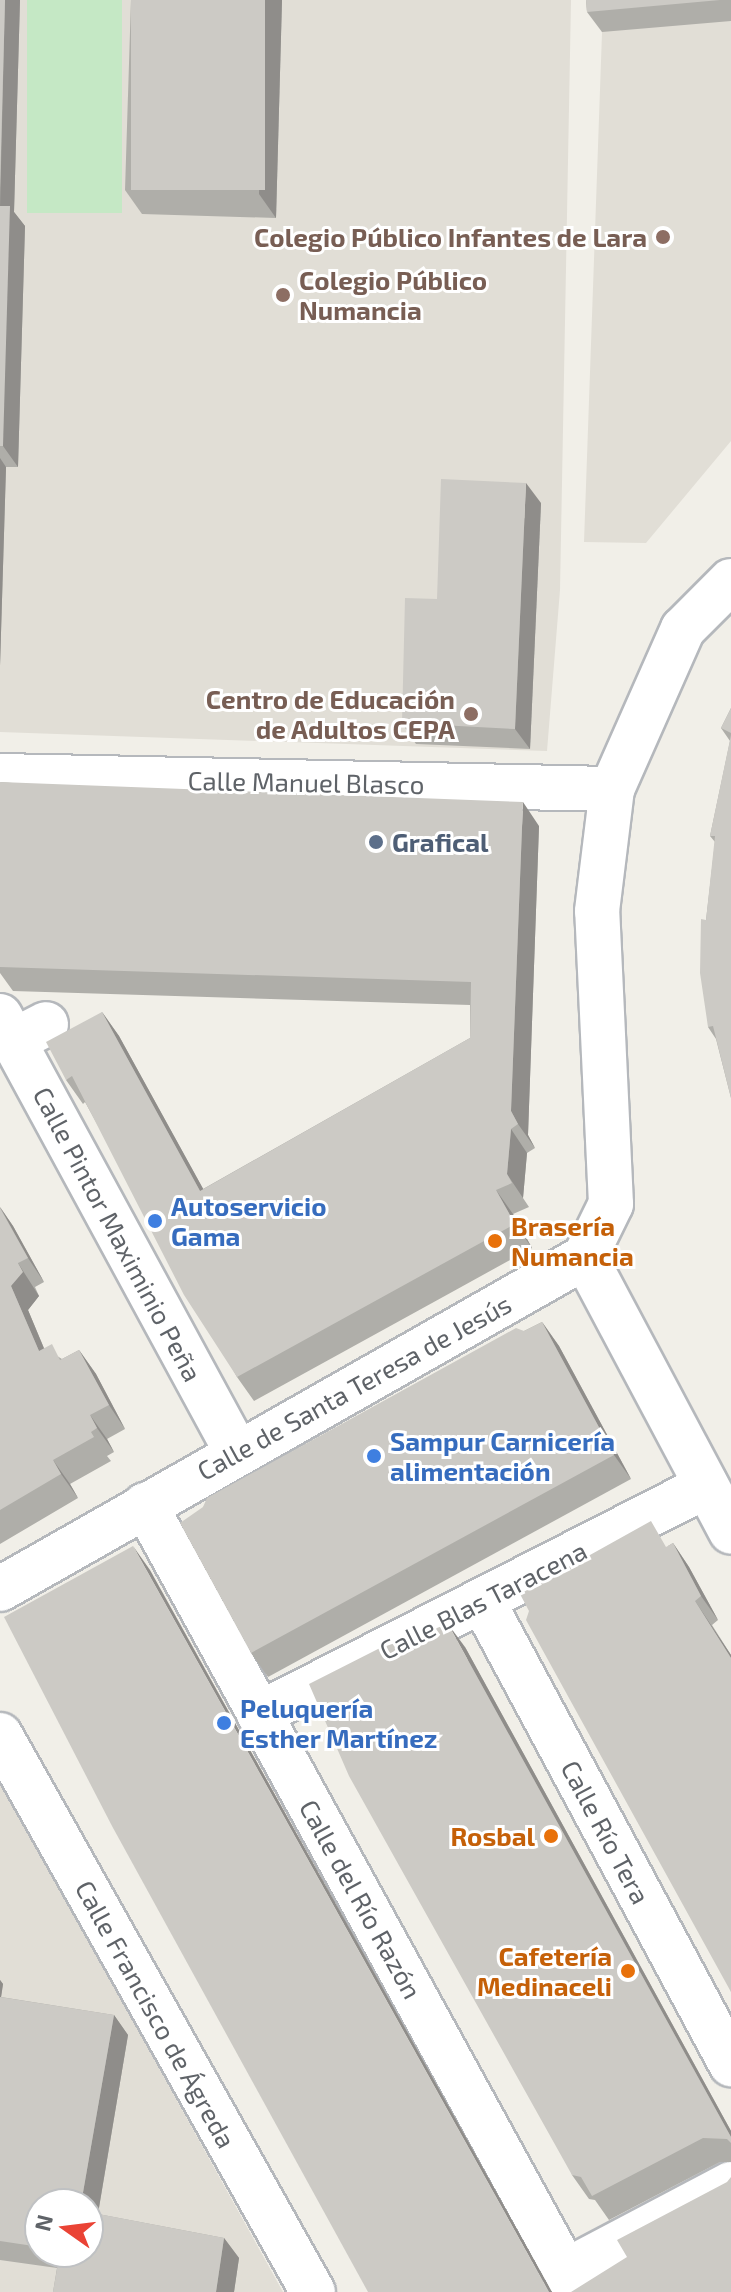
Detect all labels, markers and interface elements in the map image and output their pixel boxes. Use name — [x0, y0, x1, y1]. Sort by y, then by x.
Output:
place label: Colegio Público Infantes de Lara — [254, 221, 647, 253]
marker: Colegio Público Infantes de Lara — [654, 228, 672, 246]
place label: Colegio Público Numancia — [299, 264, 487, 326]
marker: Colegio Público Numancia — [274, 286, 292, 304]
place label: Centro de Educación de Adultos CEPA — [206, 683, 455, 744]
marker: Centro de Educación de Adultos CEPA — [462, 705, 480, 723]
street label: Calle Manuel Blasco — [187, 764, 425, 800]
place label: Grafical — [392, 826, 489, 858]
marker: Grafical — [367, 833, 385, 851]
street label: Calle Pintor Maximinio Peña — [27, 1081, 209, 1387]
place label: Autoservicio Gama — [171, 1190, 327, 1252]
place label: Brasería Numancia — [511, 1210, 634, 1272]
marker: Autoservicio Gama — [146, 1212, 164, 1230]
marker: Brasería Numancia — [486, 1232, 504, 1250]
street label: Calle de Santa Teresa de Jesús — [191, 1287, 517, 1487]
place label: Sampur Carnicería alimentación — [390, 1425, 616, 1486]
marker: Sampur Carnicería alimentación — [365, 1447, 383, 1465]
street label: Calle Blas Taracena — [374, 1534, 592, 1666]
place label: Peluquería Esther Martínez — [240, 1692, 438, 1754]
marker: Peluquería Esther Martínez — [215, 1714, 233, 1732]
street label: Calle Río Tera — [555, 1755, 657, 1909]
street label: Calle del Río Razón — [293, 1794, 429, 2004]
place label: Rosbal — [450, 1820, 535, 1852]
marker: Rosbal — [542, 1827, 560, 1845]
street label: Calle Francisco de Ágreda — [69, 1875, 243, 2153]
place label: Cafetería Medinaceli — [477, 1940, 612, 2002]
marker: Cafetería Medinaceli — [619, 1962, 637, 1980]
north arrow — [24, 2188, 104, 2268]
text: N — [28, 2212, 57, 2234]

